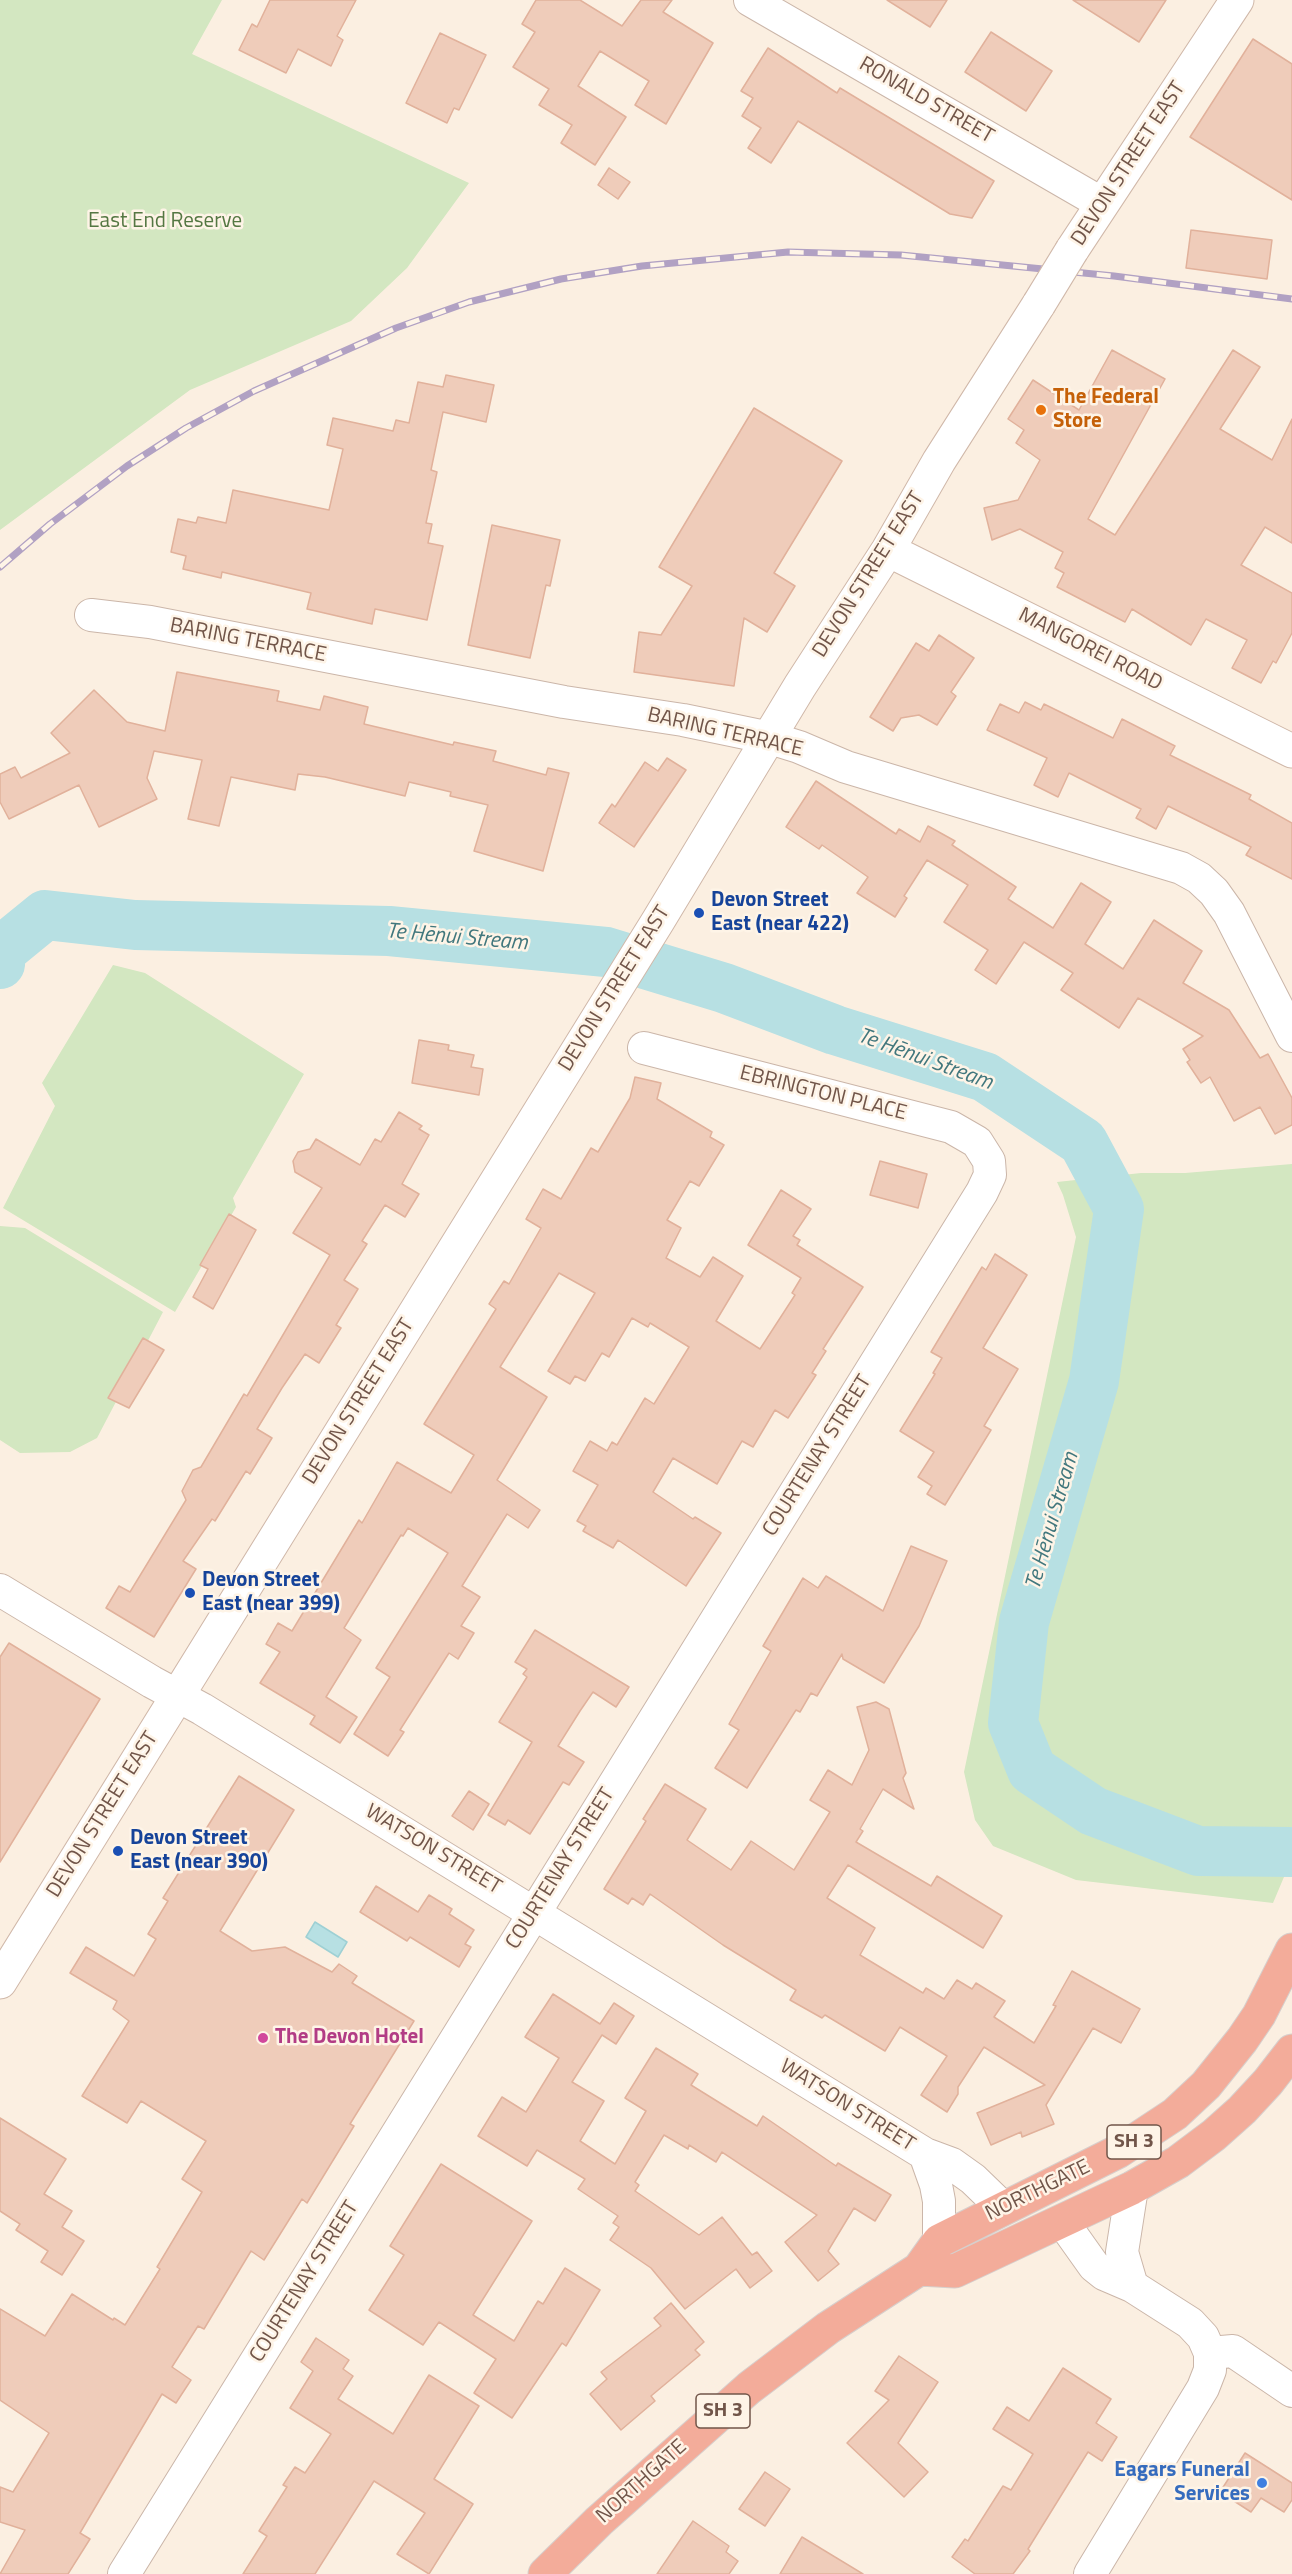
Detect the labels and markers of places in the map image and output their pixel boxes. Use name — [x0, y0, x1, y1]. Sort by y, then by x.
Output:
place label: The Federal Store — [1053, 385, 1159, 435]
marker: The Federal Store — [1034, 403, 1048, 417]
place label: Devon Street East (near 422) — [711, 888, 849, 938]
marker: Devon Street East (near 422) — [692, 906, 706, 920]
place label: Devon Street East (near 399) — [202, 1568, 340, 1618]
marker: Devon Street East (near 399) — [183, 1586, 197, 1600]
place label: Devon Street East (near 390) — [130, 1826, 268, 1876]
marker: Devon Street East (near 390) — [111, 1844, 125, 1858]
place label: The Devon Hotel — [275, 2025, 424, 2051]
marker: The Devon Hotel — [256, 2031, 270, 2045]
place label: Eagars Funeral Services — [1114, 2458, 1250, 2508]
marker: Eagars Funeral Services — [1255, 2476, 1269, 2490]

